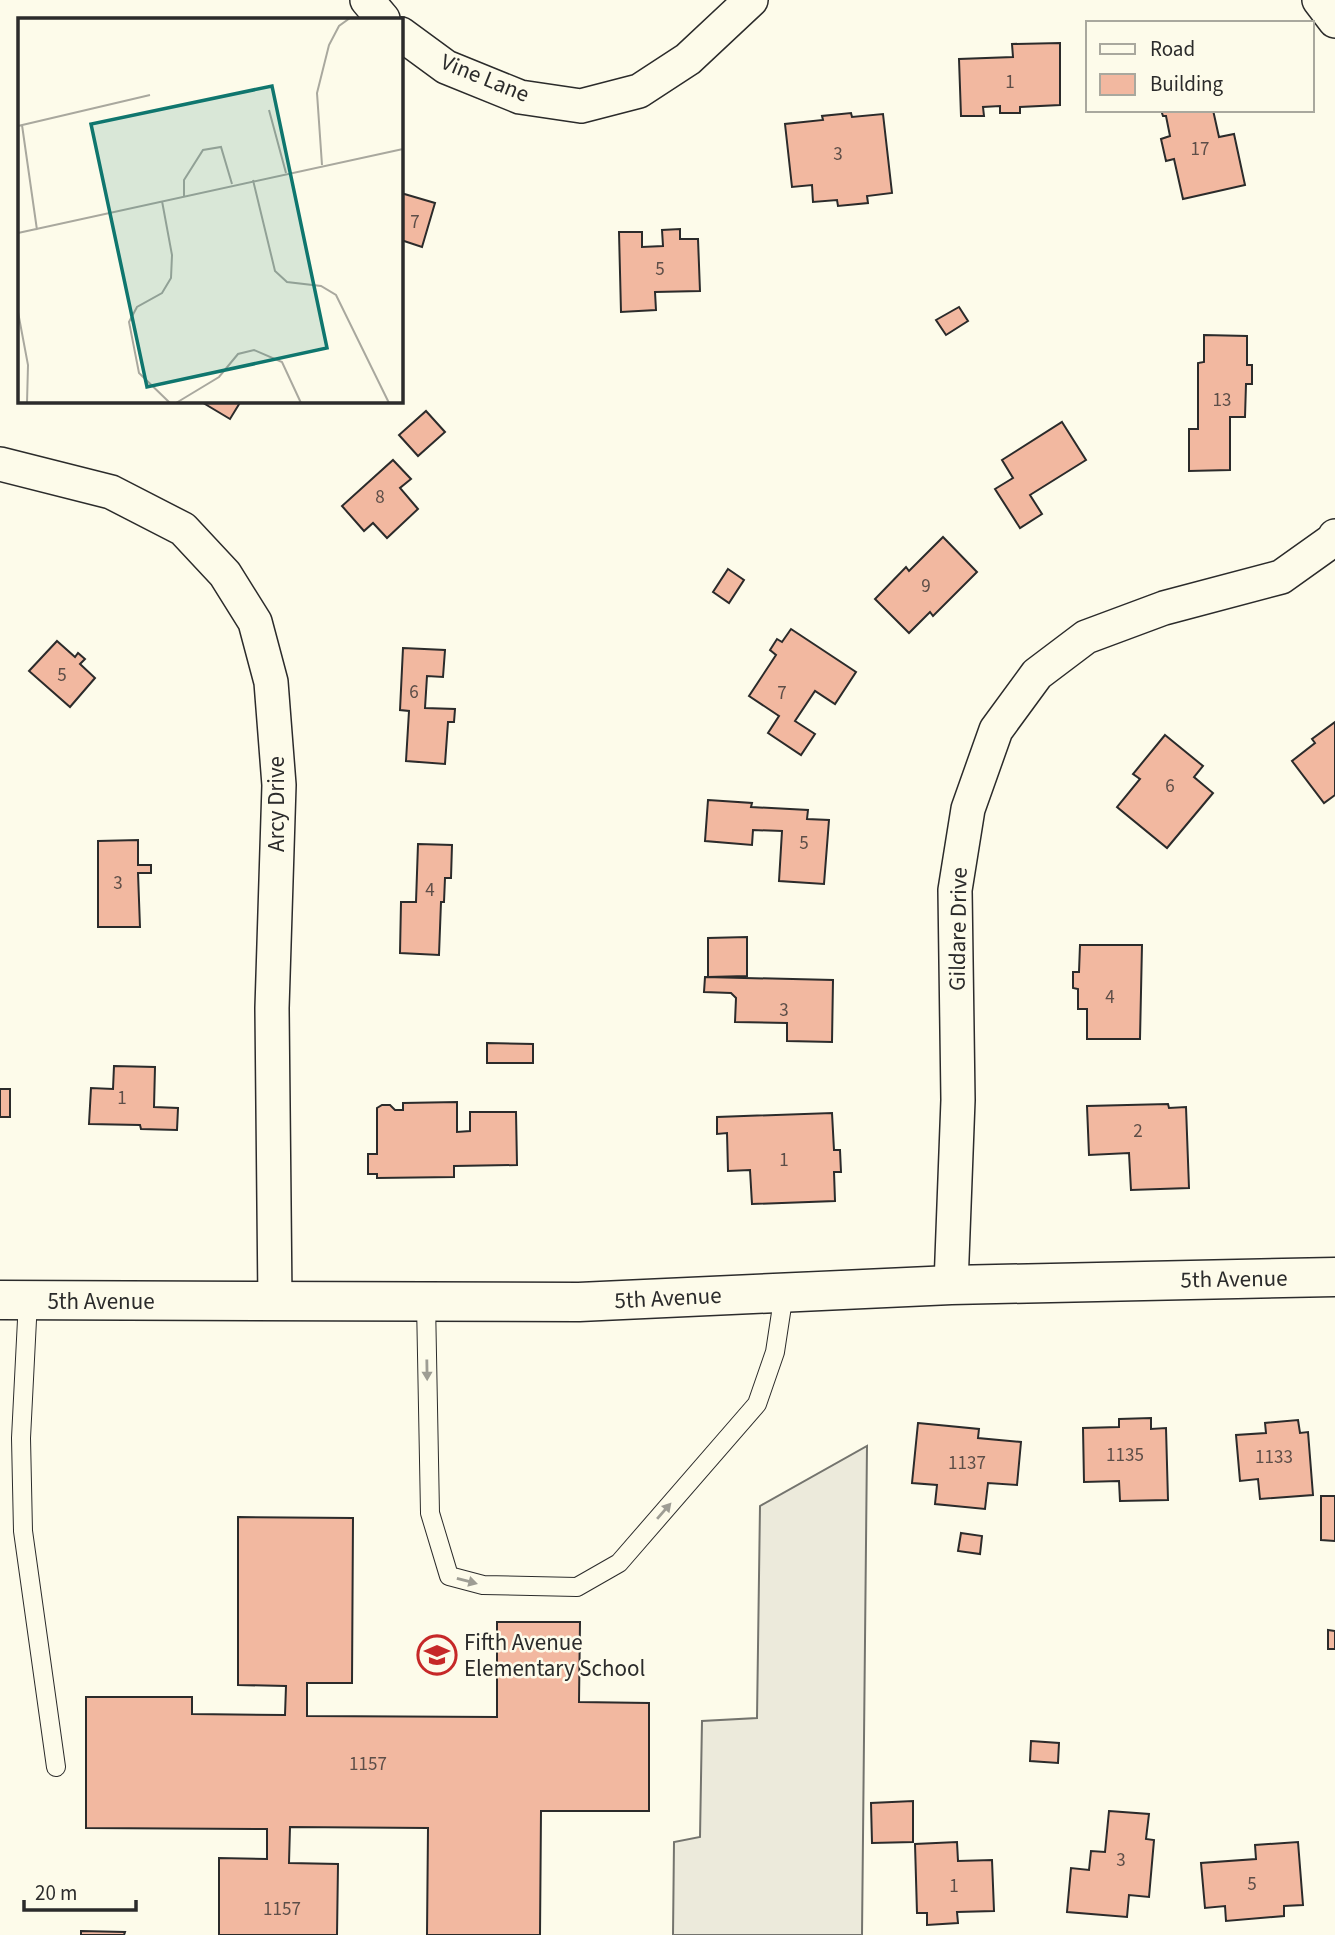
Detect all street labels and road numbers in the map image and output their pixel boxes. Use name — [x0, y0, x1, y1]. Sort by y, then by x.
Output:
street label: Vine Lane — [436, 45, 534, 111]
street label: Arcy Drive — [260, 756, 293, 852]
street label: Gildare Drive — [940, 867, 976, 991]
street label: 5th Avenue — [1180, 1262, 1288, 1296]
street label: 5th Avenue — [614, 1279, 722, 1317]
street label: 5th Avenue — [47, 1285, 155, 1318]

